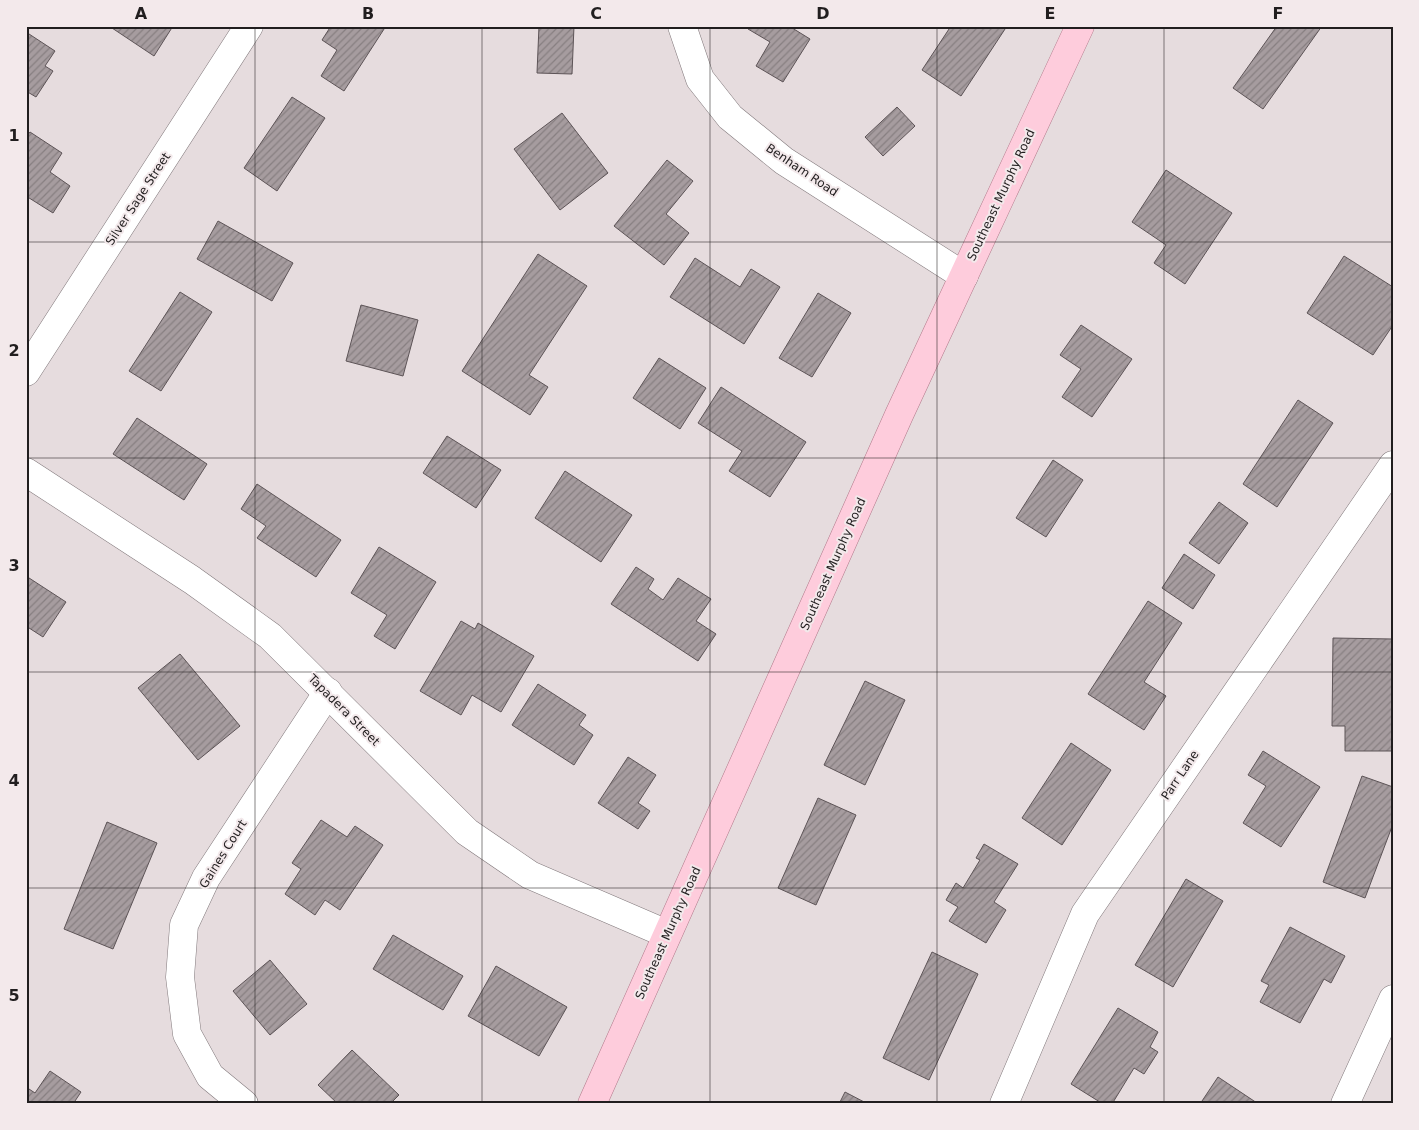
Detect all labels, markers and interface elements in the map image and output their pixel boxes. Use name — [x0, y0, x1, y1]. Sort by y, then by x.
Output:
text: A — [135, 4, 148, 23]
text: B — [362, 4, 374, 23]
text: C — [590, 4, 602, 23]
text: D — [816, 4, 830, 23]
text: E — [1045, 4, 1055, 23]
text: F — [1273, 4, 1283, 23]
text: 1 — [8, 126, 20, 145]
street label: Southeast Murphy Road — [964, 127, 1038, 263]
street label: Benham Road — [763, 141, 841, 199]
street label: Silver Sage Street — [103, 150, 173, 248]
text: 2 — [8, 341, 20, 360]
street label: Southeast Murphy Road — [797, 496, 869, 632]
text: 3 — [8, 556, 20, 575]
street label: Tapadera Street — [305, 671, 383, 749]
street label: Parr Lane — [1158, 748, 1202, 802]
text: 4 — [8, 771, 20, 790]
street label: Gaines Court — [196, 817, 250, 891]
street label: Southeast Murphy Road — [632, 865, 704, 1001]
text: 5 — [8, 986, 20, 1005]

